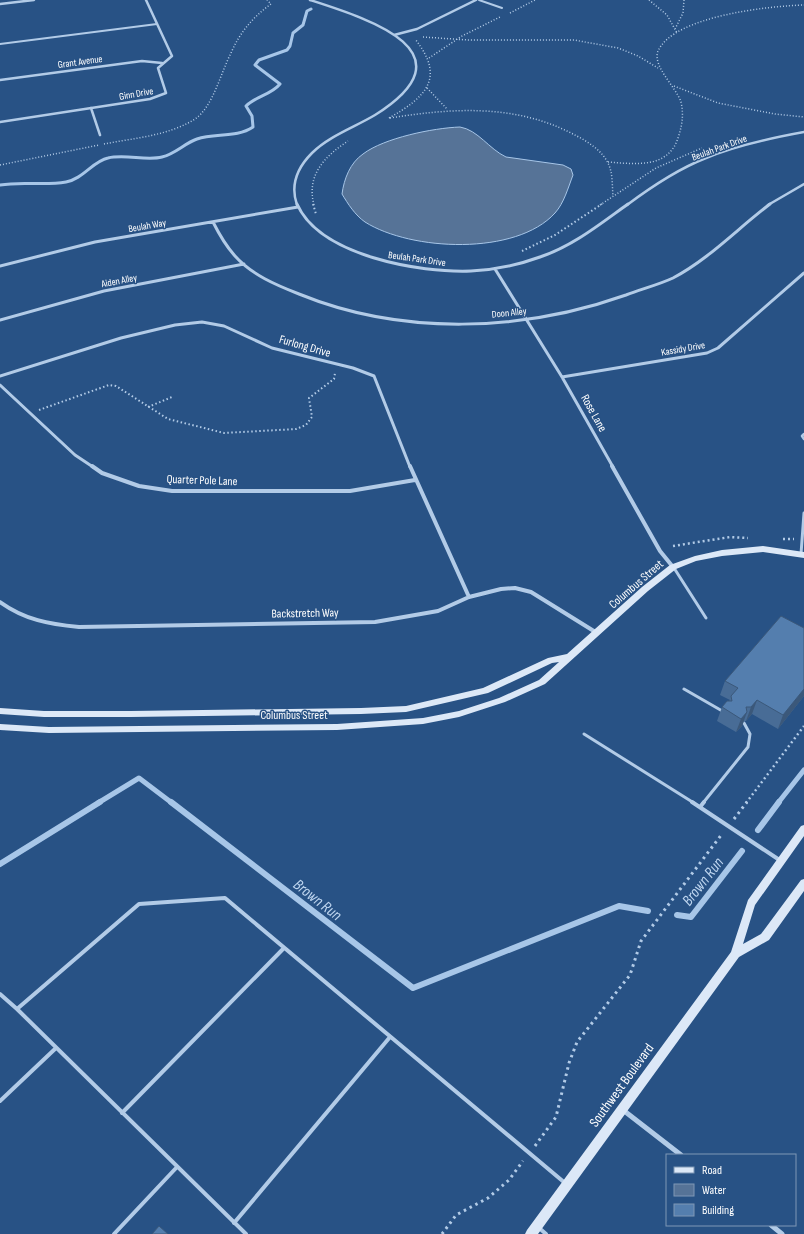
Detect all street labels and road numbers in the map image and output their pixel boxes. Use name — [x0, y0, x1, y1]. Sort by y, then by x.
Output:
street label: Grant Avenue — [57, 53, 103, 71]
street label: Ginn Drive — [118, 85, 154, 103]
street label: Beulah Park Drive — [690, 132, 749, 163]
street label: Beulah Way — [127, 217, 167, 235]
street label: Beulah Park Drive — [387, 249, 446, 269]
street label: Aiden Alley — [99, 272, 138, 291]
street label: Doon Alley — [491, 305, 527, 321]
street label: Furlong Drive — [277, 332, 333, 361]
street label: Kassidy Drive — [660, 339, 706, 359]
street label: Rose Lane — [577, 392, 610, 435]
street label: Quarter Pole Lane — [166, 472, 238, 489]
street label: Columbus Street — [606, 556, 667, 612]
street label: Backstretch Way — [271, 605, 339, 622]
street label: Columbus Street — [260, 708, 328, 723]
street label: Southwest Boulevard — [585, 1040, 658, 1130]

